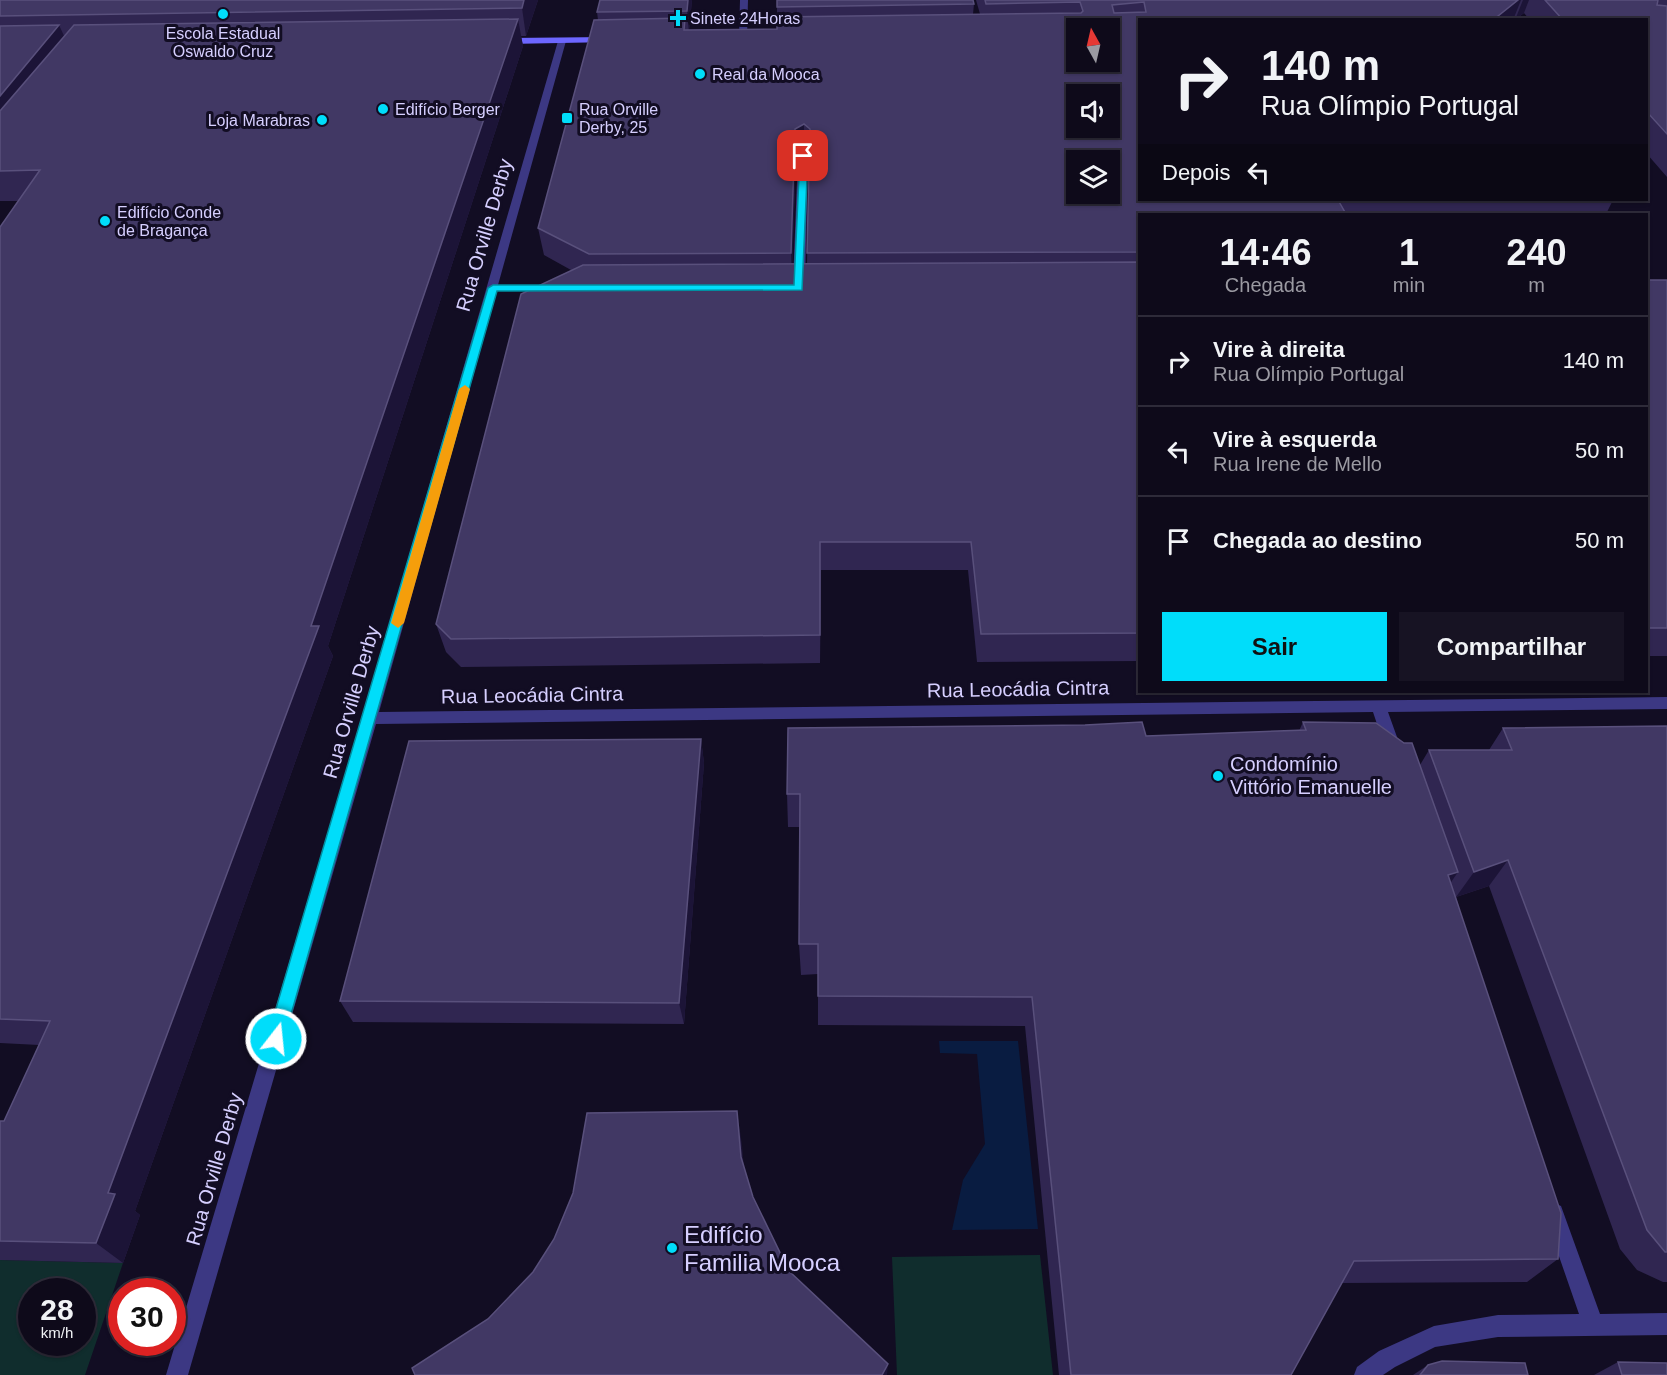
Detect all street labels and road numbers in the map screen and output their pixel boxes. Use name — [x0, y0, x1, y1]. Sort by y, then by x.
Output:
street label: Rua Orville Derby — [452, 156, 516, 314]
street label: Rua Orville Derby — [319, 623, 383, 781]
street label: Rua Leocádia Cintra — [927, 676, 1110, 702]
street label: Rua Leocádia Cintra — [441, 682, 624, 708]
street label: Rua Orville Derby — [182, 1090, 246, 1248]

